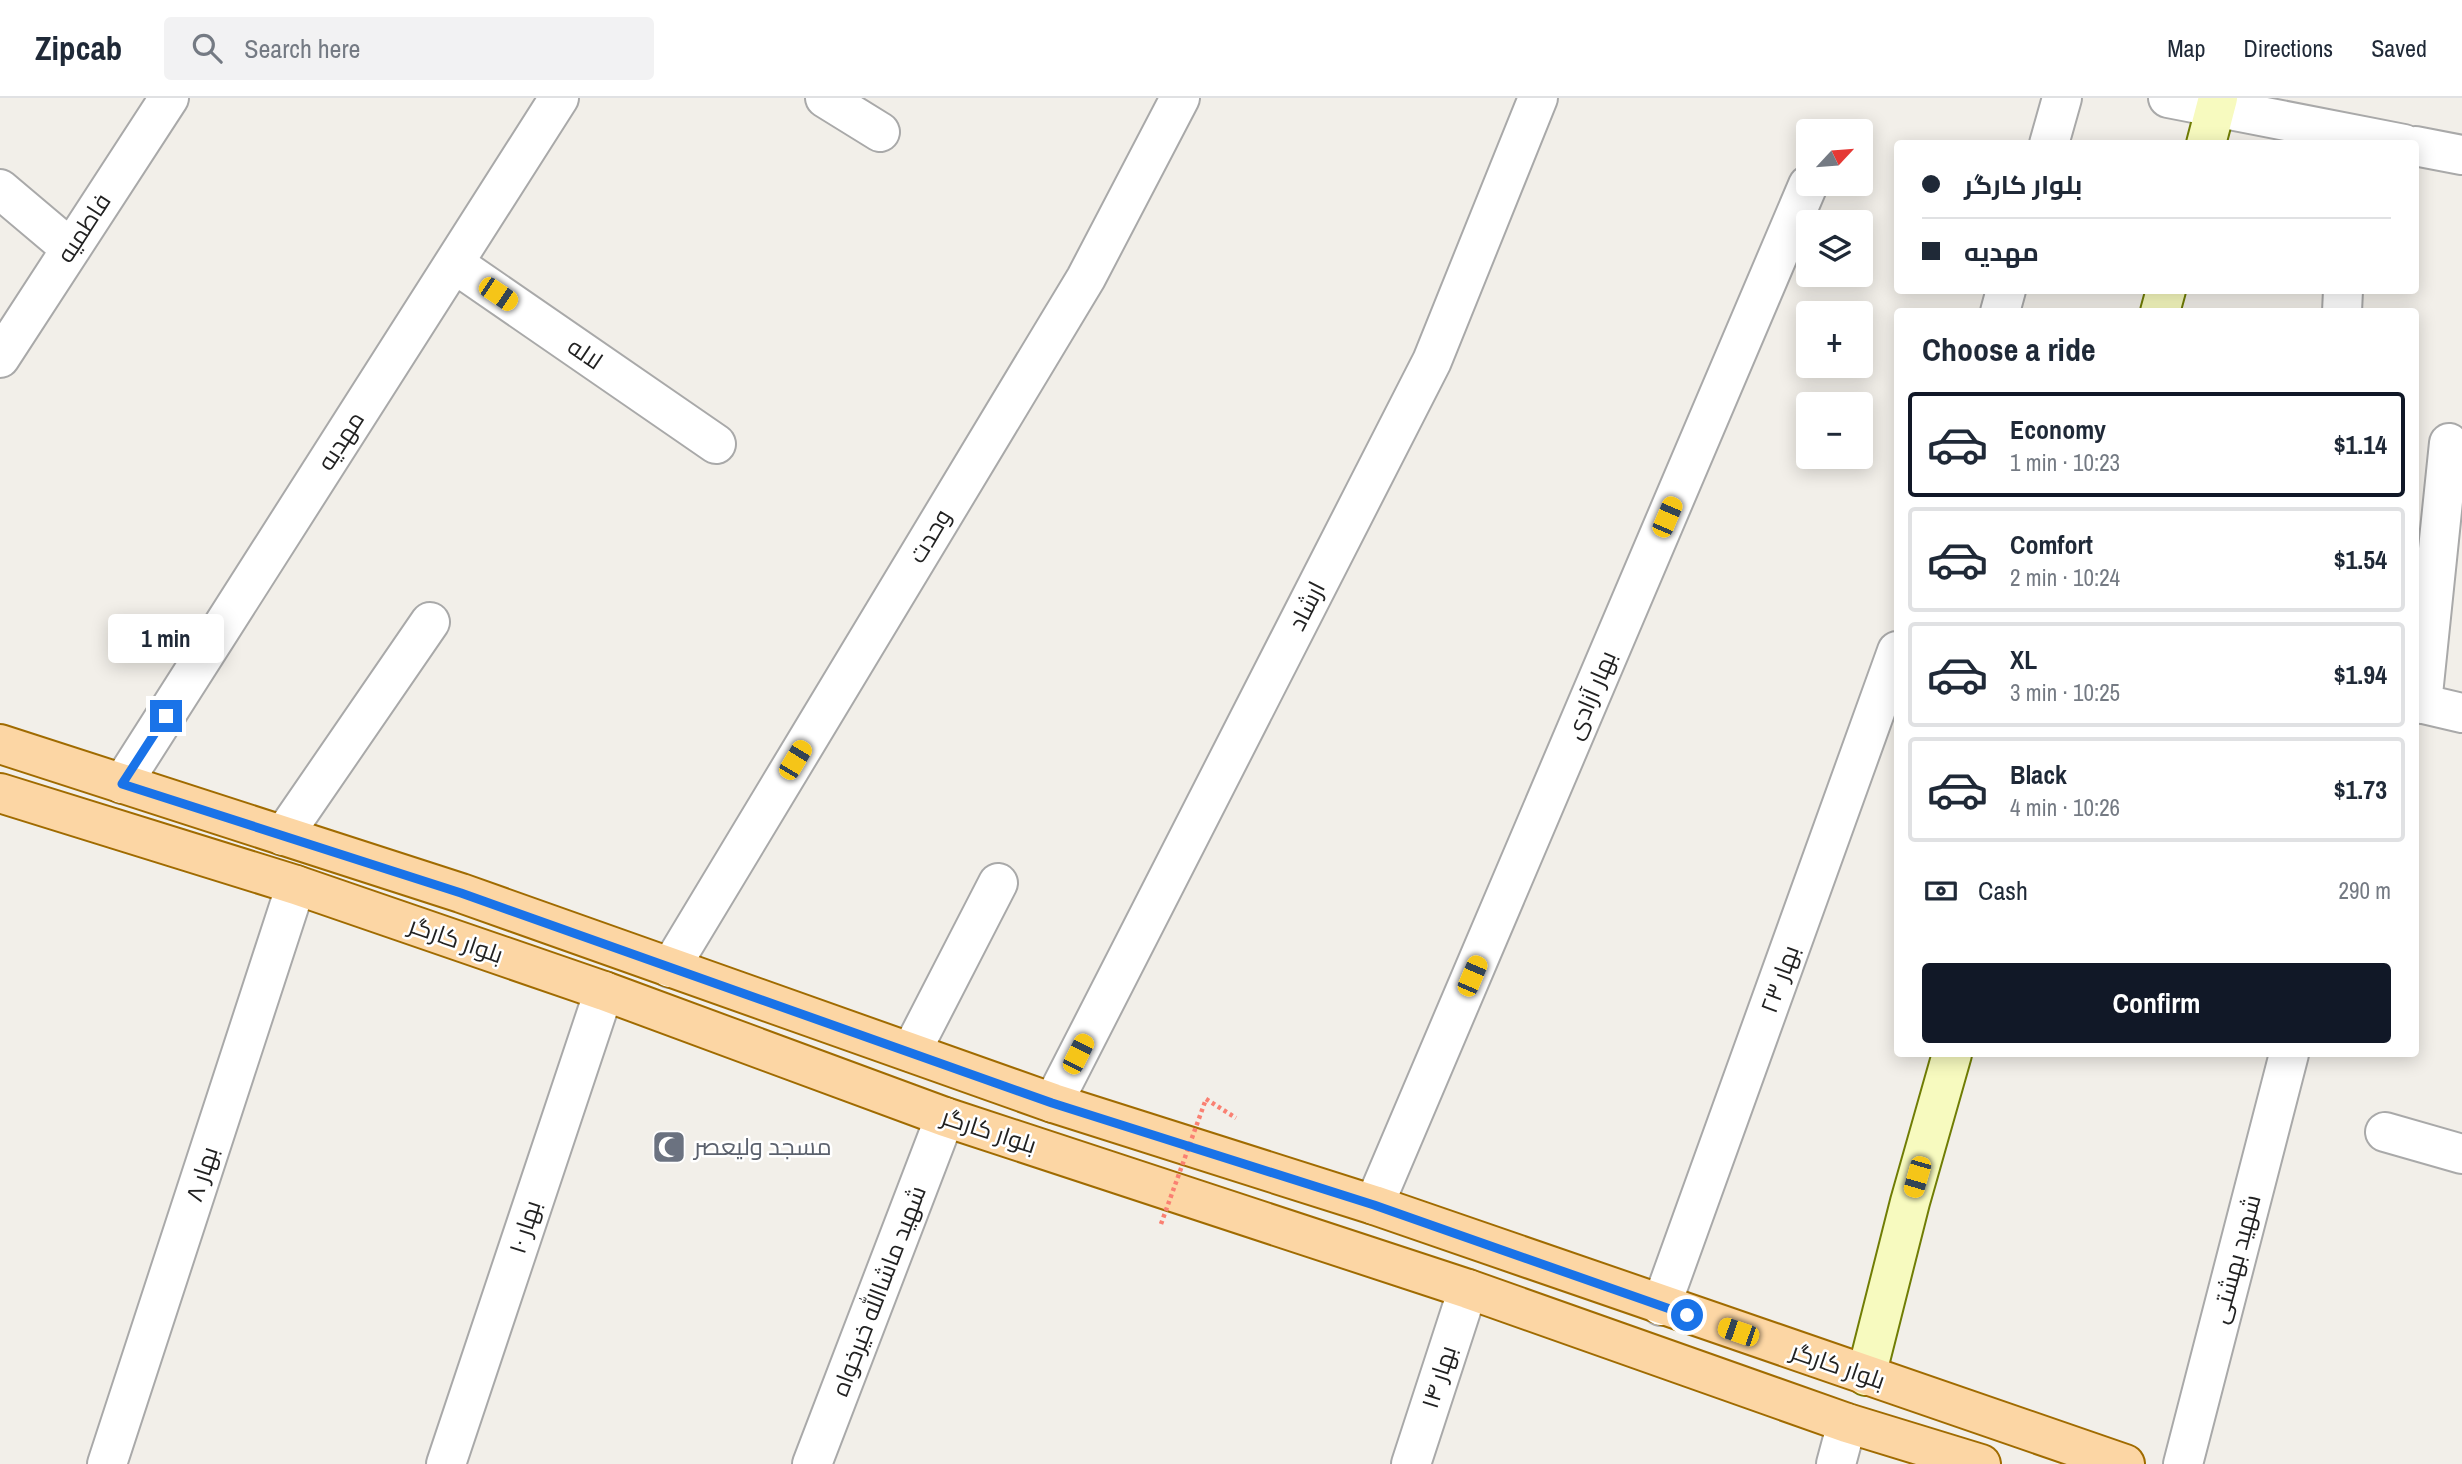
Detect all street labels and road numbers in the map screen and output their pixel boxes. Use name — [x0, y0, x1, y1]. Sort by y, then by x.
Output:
street label: فاطمیه — [49, 187, 117, 268]
street label: لاله — [562, 330, 609, 376]
street label: مهدیه — [309, 405, 371, 476]
street label: وحدت — [900, 502, 958, 569]
street label: ارشاد — [1280, 575, 1332, 636]
street label: بهار آزادی — [1557, 645, 1623, 744]
street label: بلوار کارگر — [403, 907, 508, 970]
street label: بهار ۲۳ — [1752, 940, 1806, 1017]
street label: بلوار کارگر — [936, 1099, 1041, 1160]
street label: بهار ۸ — [177, 1142, 225, 1205]
street label: شهید ماشاالله خیرخواه — [823, 1181, 933, 1400]
street label: شهید بهشتی — [2202, 1191, 2268, 1327]
street label: بهار ۱۰ — [500, 1196, 548, 1258]
street label: بلوار کارگر — [1785, 1333, 1890, 1396]
street label: بهار ۱۴ — [1413, 1341, 1463, 1412]

